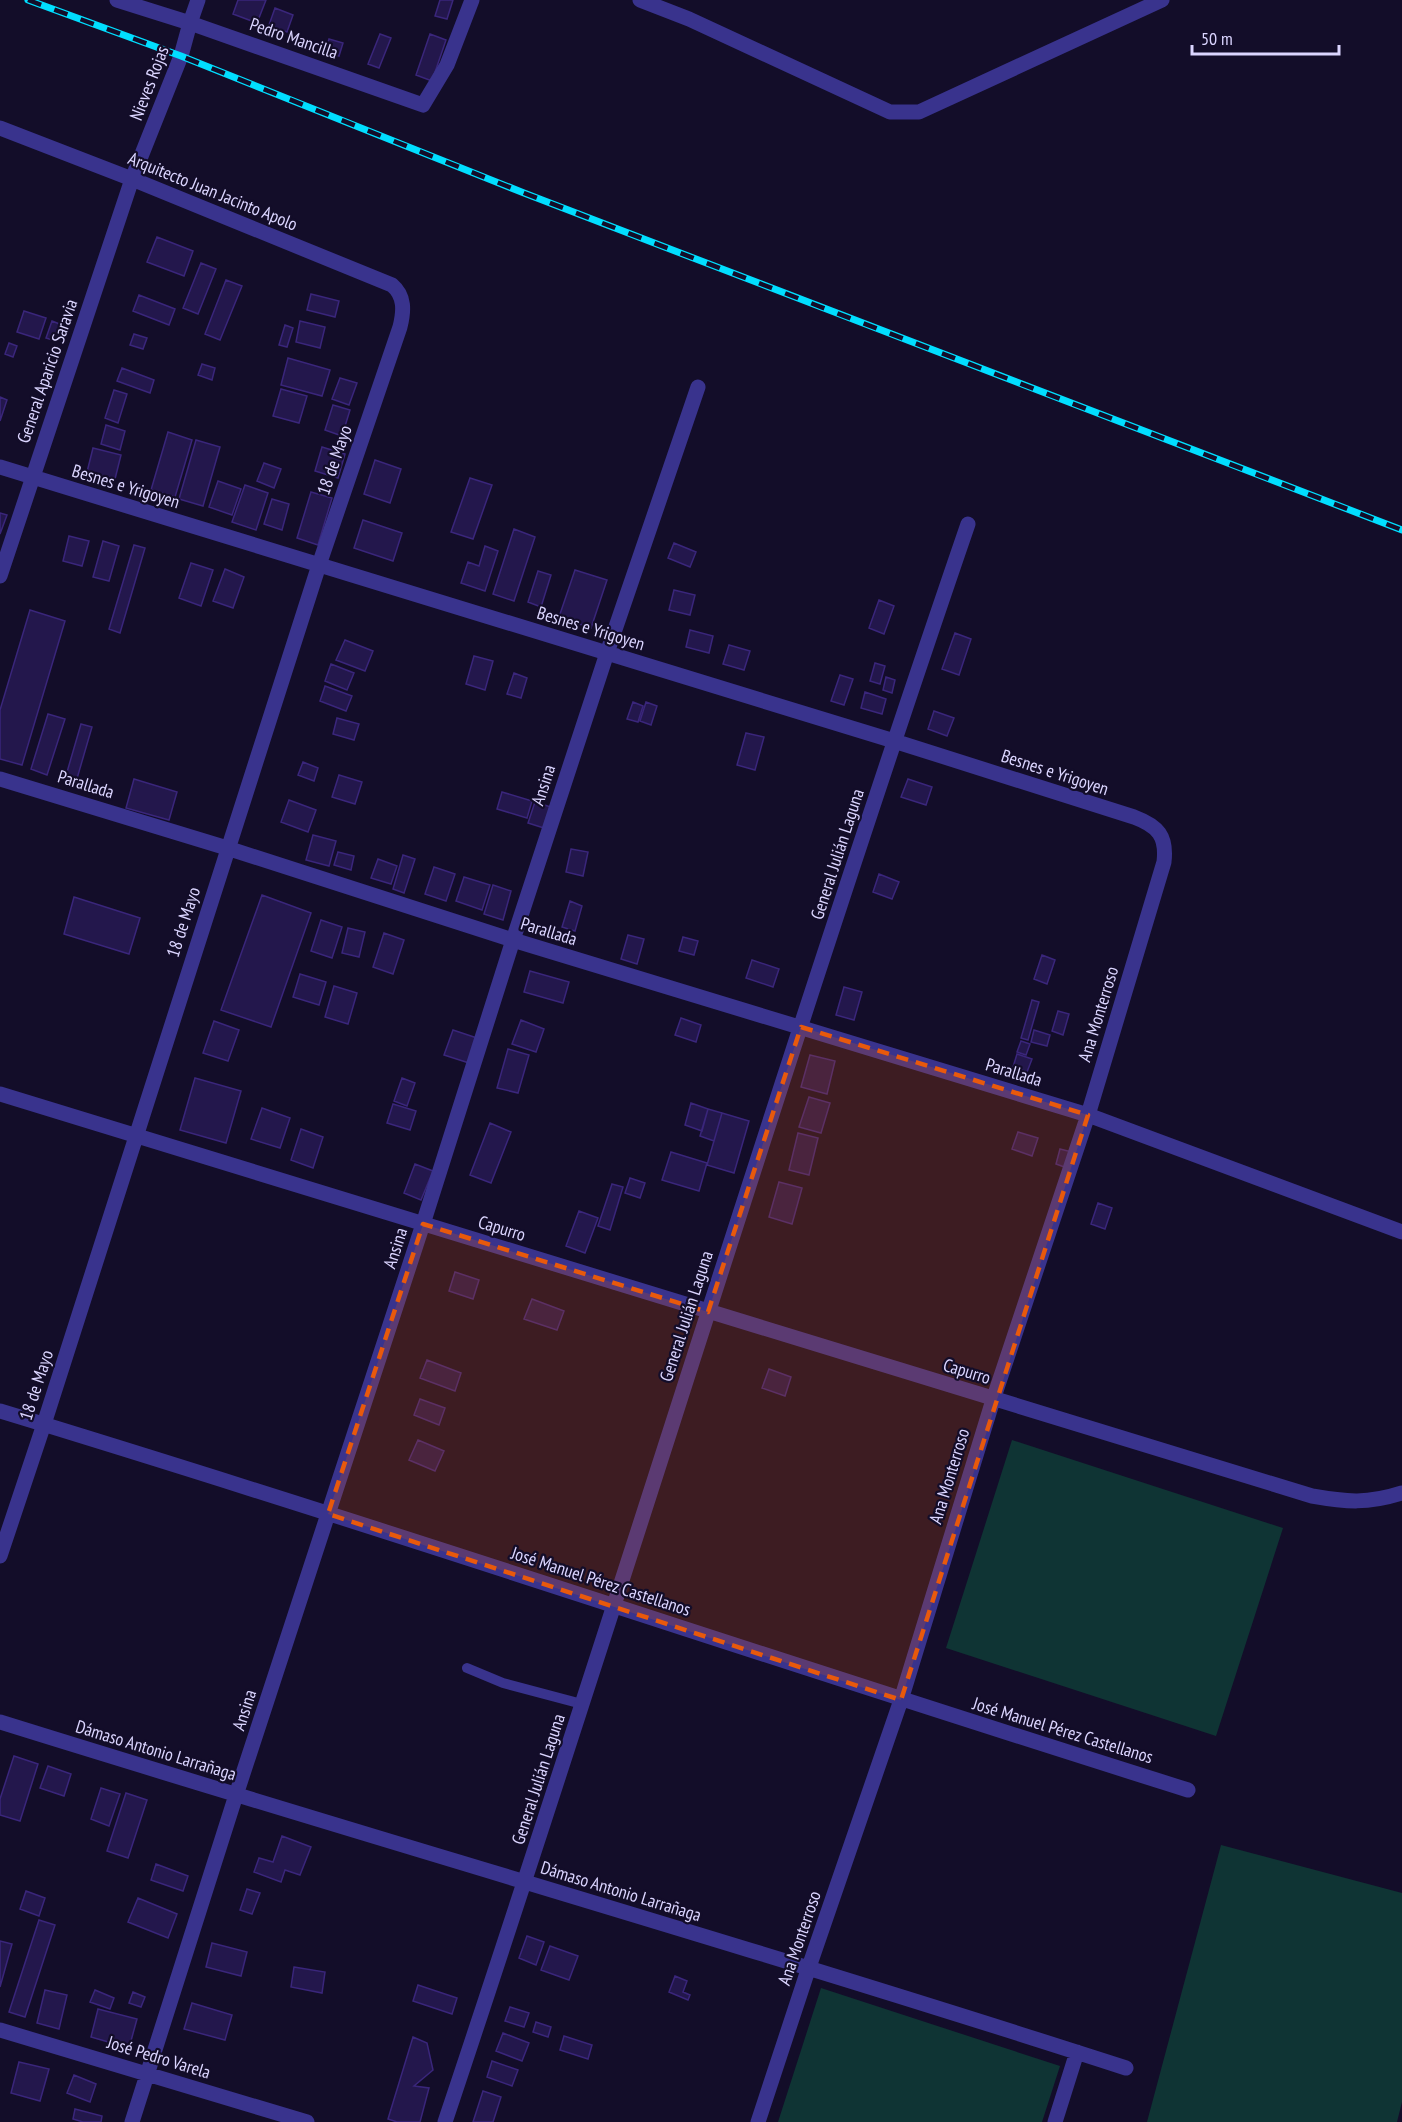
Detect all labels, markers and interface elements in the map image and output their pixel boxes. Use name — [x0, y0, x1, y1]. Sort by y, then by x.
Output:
street label: Pedro Mancilla — [247, 12, 341, 64]
scale bar — [1192, 18, 1339, 56]
text: 50 m — [1201, 27, 1233, 50]
street label: Nieves Rojas — [124, 43, 174, 123]
street label: Arquitecto Juan Jacinto Apolo — [125, 146, 301, 236]
street label: General Aparicio Saravia — [12, 296, 82, 446]
street label: 18 de Mayo — [311, 422, 357, 498]
street label: Besnes e Yrigoyen — [69, 459, 183, 513]
street label: Besnes e Yrigoyen — [534, 601, 648, 655]
street label: Besnes e Yrigoyen — [998, 744, 1112, 800]
street label: Ansina — [526, 762, 560, 808]
street label: Parallada — [55, 765, 117, 803]
street label: General Julián Laguna — [805, 786, 869, 922]
street label: 18 de Mayo — [161, 884, 205, 960]
street label: Parallada — [518, 912, 580, 950]
street label: Ana Monterroso — [1073, 963, 1123, 1064]
street label: Parallada — [983, 1053, 1045, 1091]
street label: Capurro — [475, 1210, 529, 1246]
street label: Ansina — [378, 1225, 412, 1271]
street label: General Julián Laguna — [654, 1248, 718, 1384]
street label: 18 de Mayo — [14, 1347, 58, 1423]
street label: Capurro — [940, 1353, 994, 1389]
street label: Ana Monterroso — [924, 1425, 974, 1526]
street label: José Manuel Pérez Castellanos — [507, 1541, 694, 1621]
street label: Ansina — [227, 1687, 261, 1733]
street label: José Manuel Pérez Castellanos — [969, 1691, 1156, 1768]
street label: General Julián Laguna — [506, 1711, 570, 1847]
street label: Dámaso Antonio Larrañaga — [73, 1715, 239, 1785]
street label: Dámaso Antonio Larrañaga — [538, 1856, 704, 1926]
street label: Ana Monterroso — [772, 1888, 826, 1988]
street label: José Pedro Varela — [104, 2030, 213, 2084]

